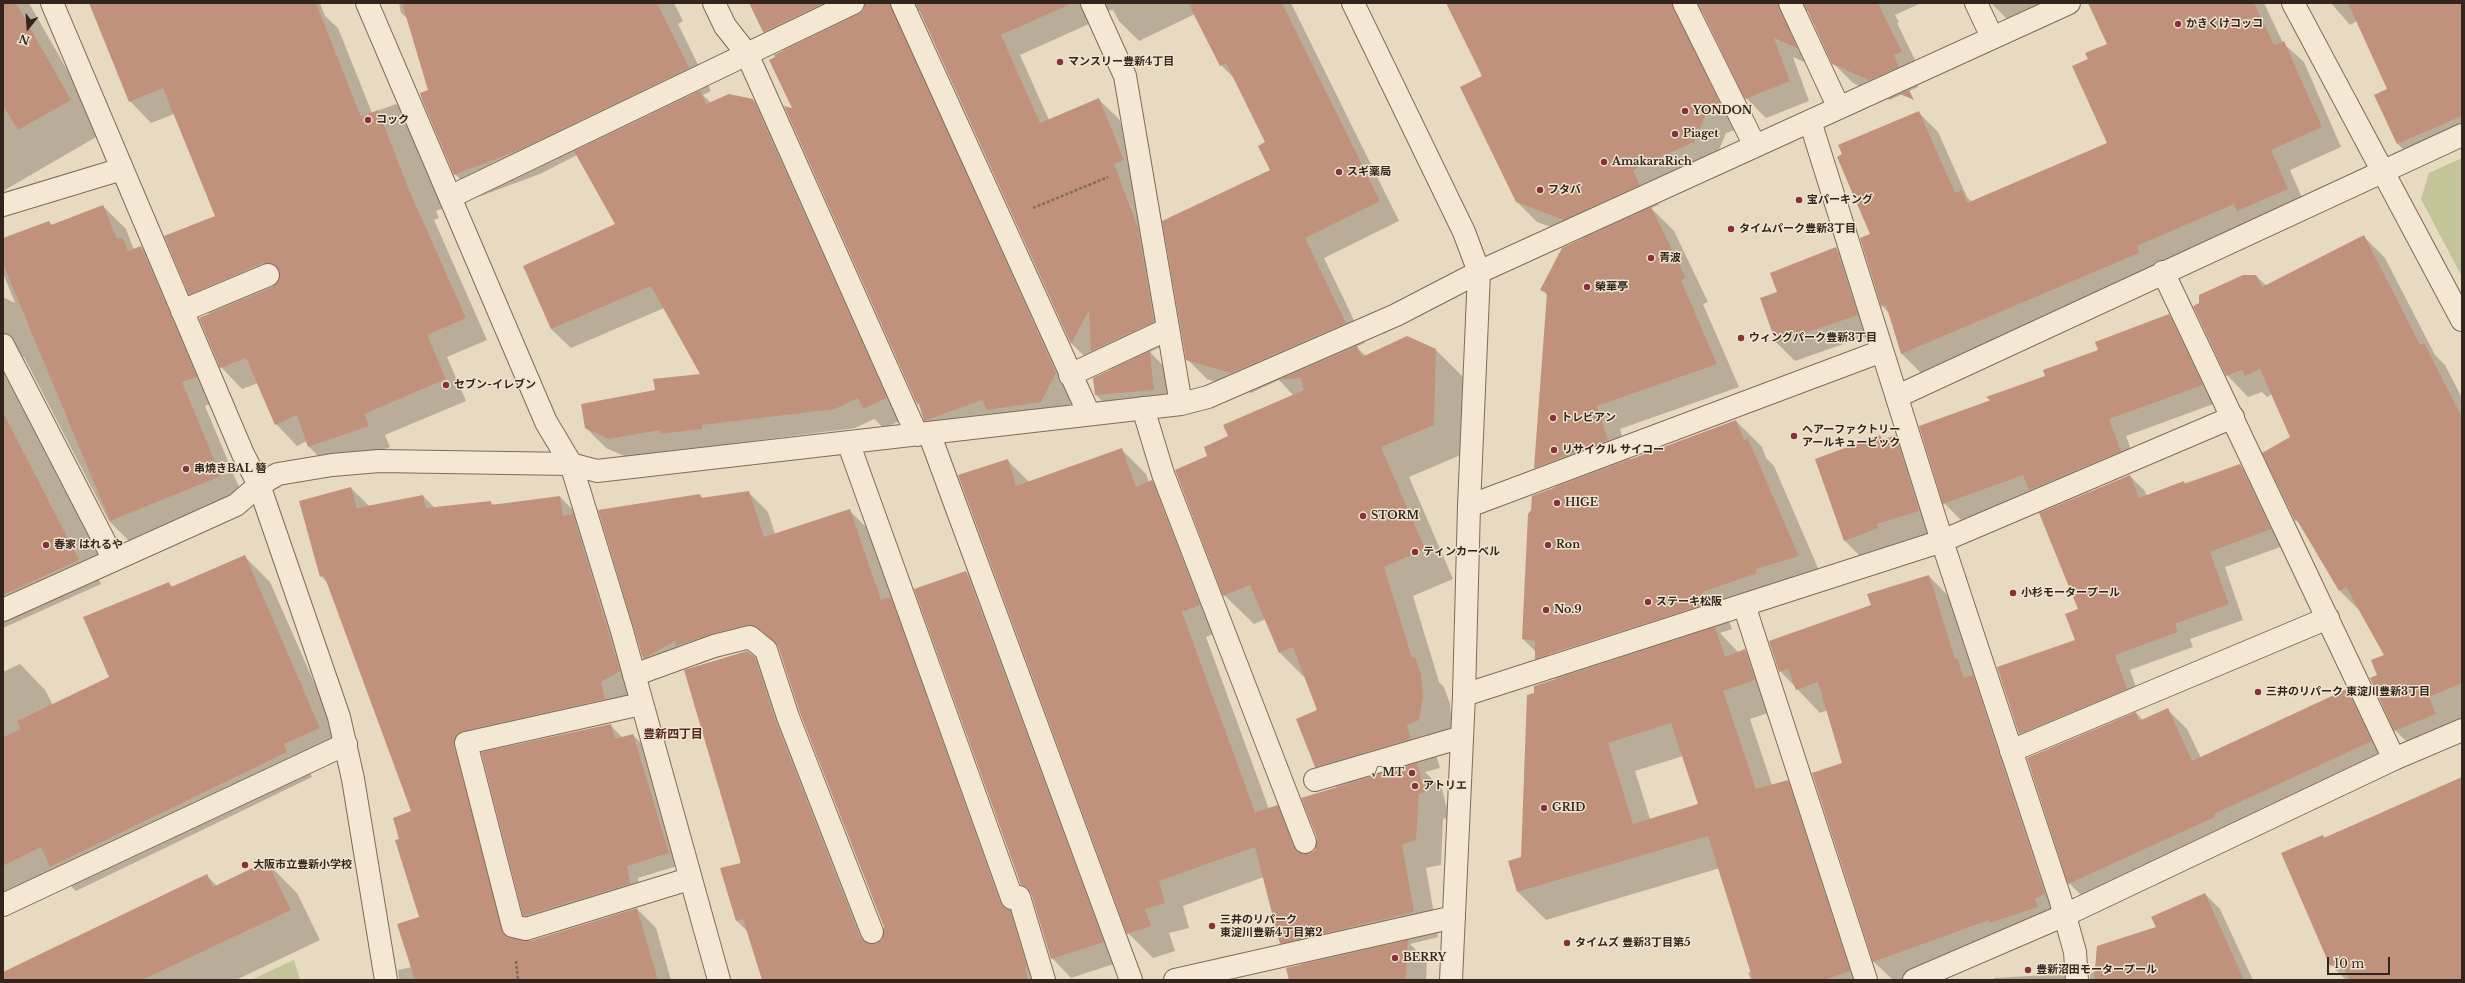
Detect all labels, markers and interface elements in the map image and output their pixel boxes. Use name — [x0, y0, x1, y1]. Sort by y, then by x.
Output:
north arrow — [8, 8, 48, 48]
place label: かきくけコッコ — [2186, 17, 2263, 31]
marker: かきくけコッコ — [2173, 19, 2183, 29]
text: N — [17, 31, 31, 48]
place label: マンスリー豊新4丁目 — [1068, 55, 1174, 69]
marker: マンスリー豊新4丁目 — [1055, 57, 1065, 67]
place label: YONDON — [1693, 104, 1752, 118]
marker: YONDON — [1680, 106, 1690, 116]
place label: コック — [376, 113, 409, 127]
marker: コック — [363, 115, 373, 125]
place label: Piaget — [1683, 127, 1718, 141]
marker: Piaget — [1670, 129, 1680, 139]
place label: AmakaraRich — [1612, 155, 1692, 169]
marker: AmakaraRich — [1599, 157, 1609, 167]
place label: スギ薬局 — [1347, 165, 1391, 179]
marker: スギ薬局 — [1334, 167, 1344, 177]
place label: フタバ — [1548, 183, 1581, 197]
marker: フタバ — [1535, 185, 1545, 195]
place label: 宝パーキング — [1807, 193, 1873, 207]
marker: 宝パーキング — [1794, 195, 1804, 205]
place label: タイムパーク豊新3丁目 — [1739, 222, 1856, 236]
marker: タイムパーク豊新3丁目 — [1726, 224, 1736, 234]
place label: 青波 — [1659, 251, 1681, 265]
marker: 青波 — [1646, 253, 1656, 263]
place label: 榮華亭 — [1595, 280, 1628, 294]
marker: 榮華亭 — [1582, 282, 1592, 292]
place label: ウィングパーク豊新3丁目 — [1749, 331, 1877, 345]
marker: ウィングパーク豊新3丁目 — [1736, 333, 1746, 343]
place label: セブン-イレブン — [454, 378, 536, 392]
marker: セブン-イレブン — [441, 380, 451, 390]
place label: トレビアン — [1561, 411, 1616, 425]
marker: トレビアン — [1548, 413, 1558, 423]
place label: ヘアーファクトリー アールキュービック — [1802, 423, 1900, 449]
marker: ヘアーファクトリー アールキュービック — [1789, 431, 1799, 441]
place label: リサイクル サイコー — [1562, 443, 1664, 457]
marker: リサイクル サイコー — [1549, 445, 1559, 455]
place label: 串焼きBAL 簪 — [194, 462, 267, 476]
marker: 串焼きBAL 簪 — [181, 464, 191, 474]
place label: HIGE — [1565, 496, 1598, 510]
marker: HIGE — [1552, 498, 1562, 508]
place label: STORM — [1371, 509, 1419, 523]
marker: STORM — [1358, 511, 1368, 521]
place label: 春家 はれるや — [54, 538, 123, 552]
place label: Ron — [1556, 538, 1580, 552]
marker: 春家 はれるや — [41, 540, 51, 550]
marker: Ron — [1543, 540, 1553, 550]
place label: ティンカーベル — [1423, 545, 1500, 559]
marker: ティンカーベル — [1410, 547, 1420, 557]
place label: 小杉モータープール — [2021, 586, 2120, 600]
marker: 小杉モータープール — [2008, 588, 2018, 598]
place label: ステーキ松阪 — [1656, 595, 1722, 609]
marker: ステーキ松阪 — [1643, 597, 1653, 607]
place label: No.9 — [1554, 603, 1582, 617]
marker: No.9 — [1541, 605, 1551, 615]
place label: 三井のリパーク 東淀川豊新3丁目 — [2266, 685, 2430, 699]
marker: 三井のリパーク 東淀川豊新3丁目 — [2253, 687, 2263, 697]
district label: 豊新四丁目 — [643, 728, 703, 742]
place label: √MT — [1371, 766, 1404, 780]
marker: √MT — [1407, 768, 1417, 778]
place label: アトリエ — [1423, 779, 1467, 793]
marker: アトリエ — [1410, 781, 1420, 791]
place label: GRID — [1552, 801, 1585, 815]
marker: GRID — [1539, 803, 1549, 813]
place label: 大阪市立豊新小学校 — [253, 858, 352, 872]
marker: 大阪市立豊新小学校 — [240, 860, 250, 870]
place label: 三井のリパーク 東淀川豊新4丁目第2 — [1220, 913, 1322, 939]
marker: 三井のリパーク 東淀川豊新4丁目第2 — [1207, 921, 1217, 931]
place label: タイムズ 豊新3丁目第5 — [1575, 936, 1690, 950]
marker: タイムズ 豊新3丁目第5 — [1562, 938, 1572, 948]
scale bar — [2329, 949, 2392, 975]
place label: BERRY — [1403, 951, 1446, 965]
marker: BERRY — [1390, 953, 1400, 963]
text: 10 m — [2334, 956, 2364, 971]
place label: 豊新沼田モータープール — [2036, 963, 2157, 977]
marker: 豊新沼田モータープール — [2023, 965, 2033, 975]

